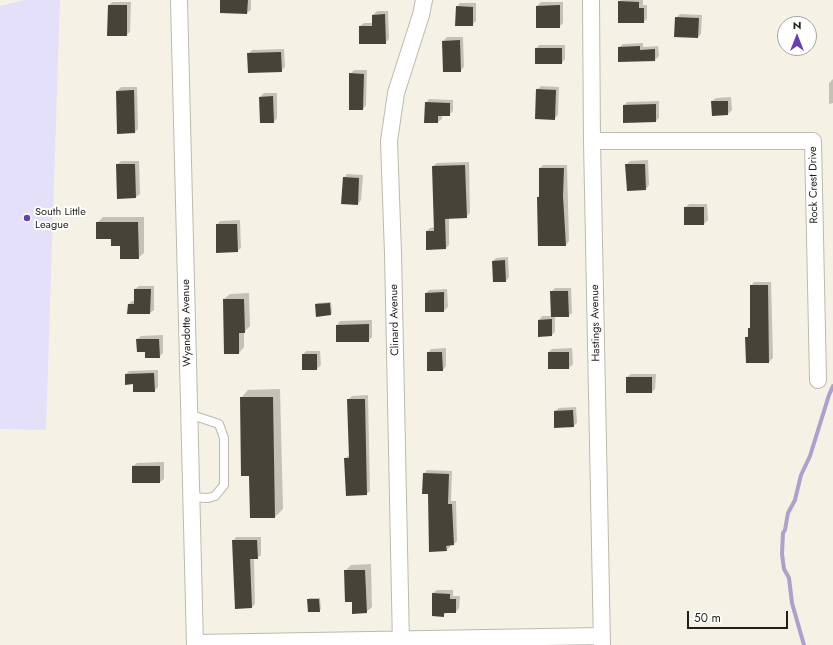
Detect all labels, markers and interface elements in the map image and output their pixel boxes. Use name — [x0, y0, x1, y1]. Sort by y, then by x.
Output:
north arrow — [777, 16, 817, 56]
text: N — [793, 17, 801, 33]
street label: Rock Crest Drive — [807, 146, 821, 224]
place label: South Little League — [35, 205, 86, 231]
marker: South Little League — [22, 213, 32, 223]
street label: Wyandotte Avenue — [180, 279, 194, 367]
street label: Clinard Avenue — [388, 284, 402, 356]
street label: Hastings Avenue — [589, 284, 603, 362]
scale bar — [689, 603, 790, 629]
text: 50 m — [694, 609, 721, 627]

